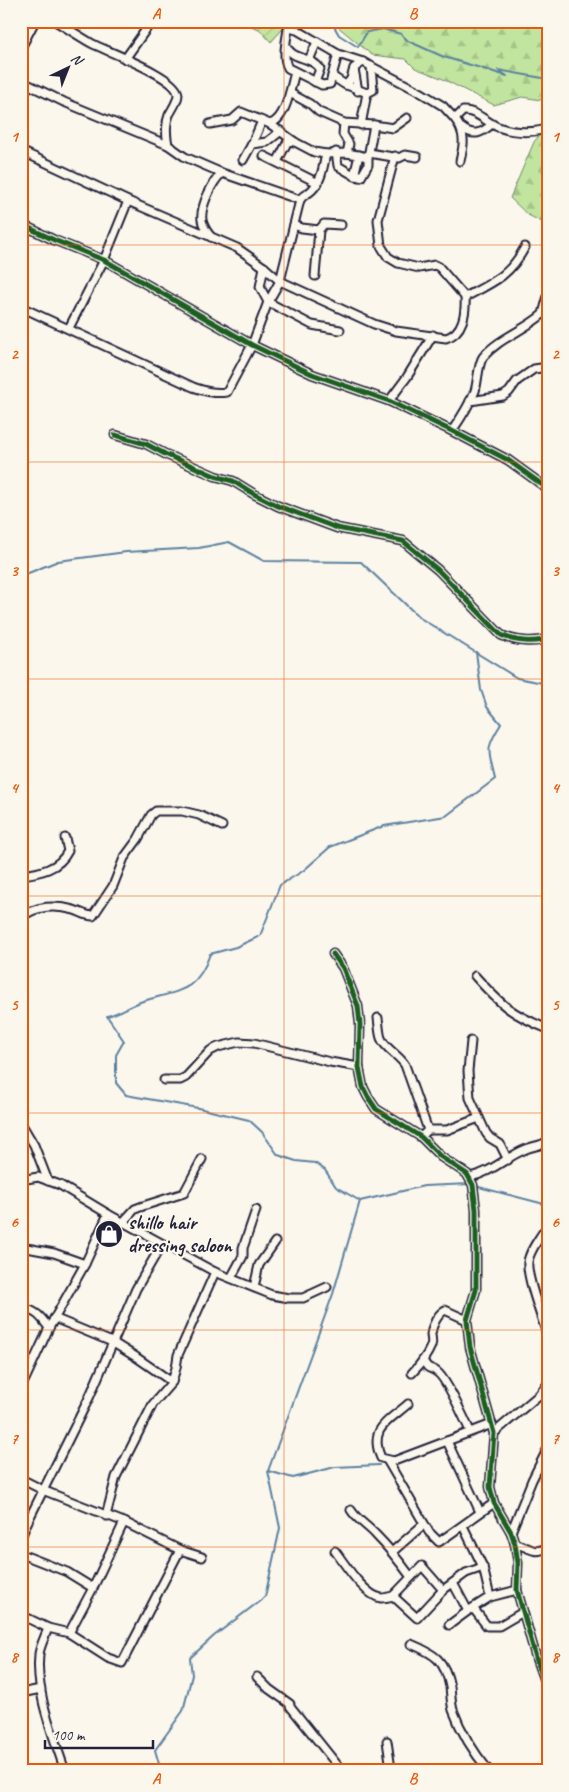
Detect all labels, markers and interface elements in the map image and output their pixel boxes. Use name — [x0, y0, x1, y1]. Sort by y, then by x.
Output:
text: A — [152, 4, 162, 24]
text: B — [409, 4, 419, 24]
north arrow — [42, 42, 92, 92]
text: N — [68, 50, 87, 70]
text: 1 — [10, 127, 19, 147]
text: 1 — [551, 127, 560, 147]
text: 2 — [10, 344, 19, 364]
text: 2 — [551, 344, 560, 364]
text: 3 — [10, 561, 19, 581]
text: 3 — [551, 561, 560, 581]
text: 4 — [10, 778, 19, 798]
text: 4 — [551, 778, 560, 798]
text: 5 — [11, 995, 20, 1015]
text: 5 — [552, 995, 561, 1015]
place label: shillo hair dressing saloon — [128, 1210, 234, 1258]
text: 6 — [10, 1212, 19, 1232]
text: 6 — [551, 1212, 560, 1232]
shop icon: shillo hair dressing saloon — [94, 1219, 124, 1249]
text: 7 — [10, 1429, 19, 1449]
text: 7 — [551, 1429, 560, 1449]
text: 8 — [10, 1647, 19, 1667]
text: 8 — [551, 1647, 560, 1667]
scale bar — [45, 1717, 152, 1749]
text: 100 m — [52, 1726, 86, 1745]
text: A — [152, 1769, 162, 1789]
text: B — [409, 1769, 419, 1789]

